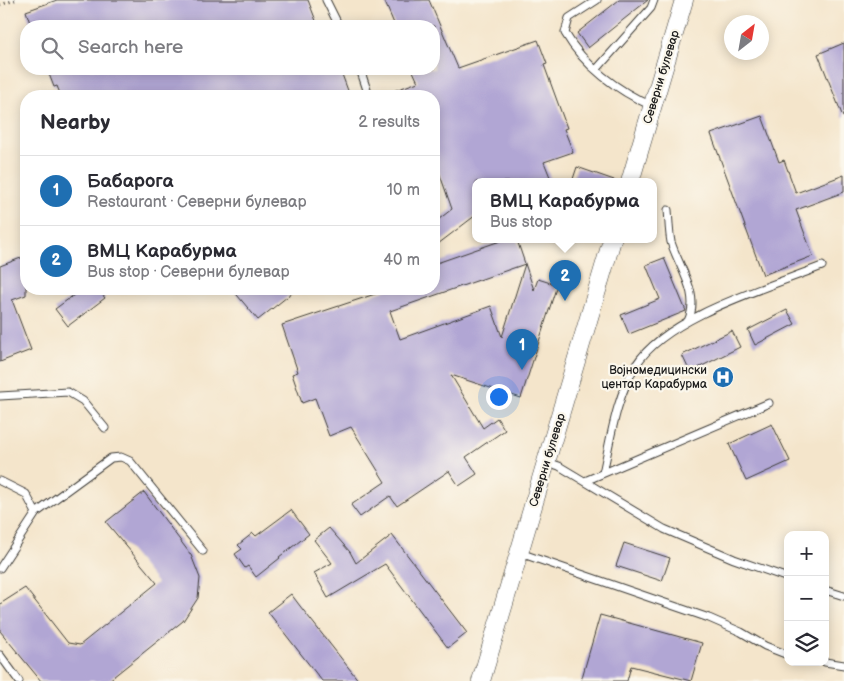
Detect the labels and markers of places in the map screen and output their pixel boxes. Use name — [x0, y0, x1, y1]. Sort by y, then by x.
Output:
pin: 2 — [549, 260, 581, 301]
pin: 1 — [506, 329, 538, 370]
place label: Војномедицински центар Карабурма — [601, 363, 707, 392]
hospital icon: Војномедицински центар Карабурма — [711, 365, 735, 389]

